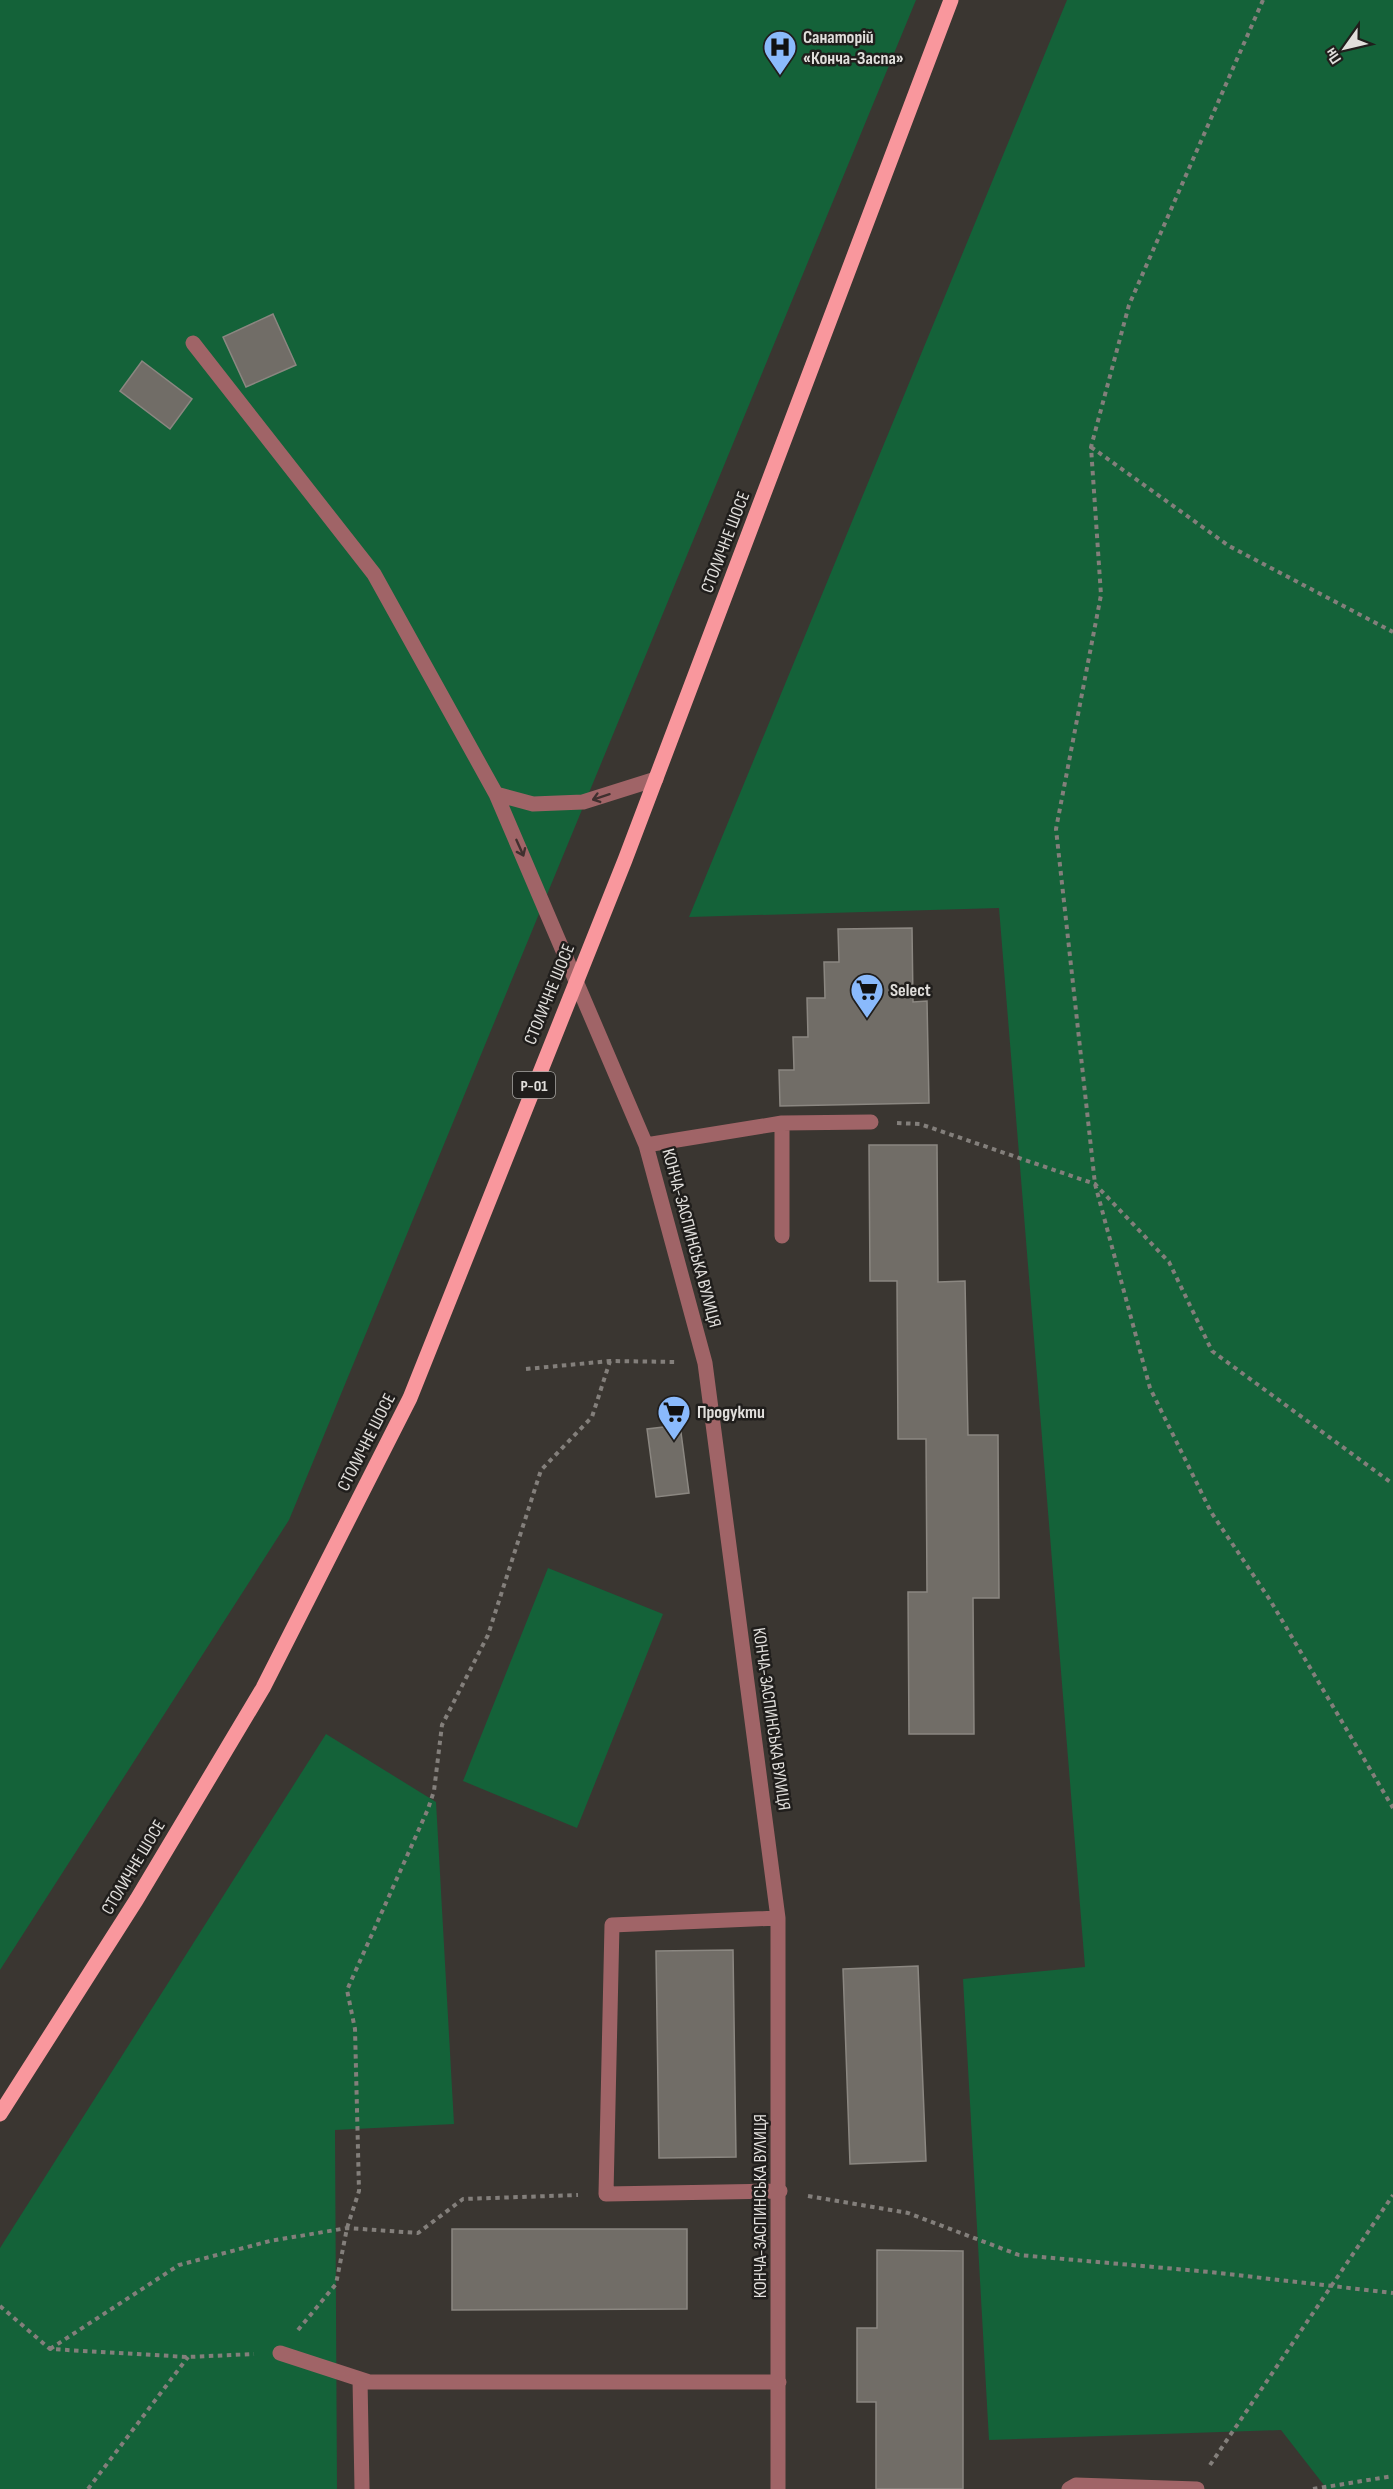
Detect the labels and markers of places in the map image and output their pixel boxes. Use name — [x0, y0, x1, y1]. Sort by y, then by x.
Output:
place label: Санаторій «Конча-Заспа» — [803, 27, 904, 69]
hospital icon: Санаторій «Конча-Заспа» — [762, 29, 798, 76]
supermarket icon: Select — [849, 972, 885, 1019]
place label: Select — [890, 980, 931, 1001]
supermarket icon: Продукти — [656, 1394, 692, 1441]
place label: Продукти — [697, 1402, 765, 1423]

